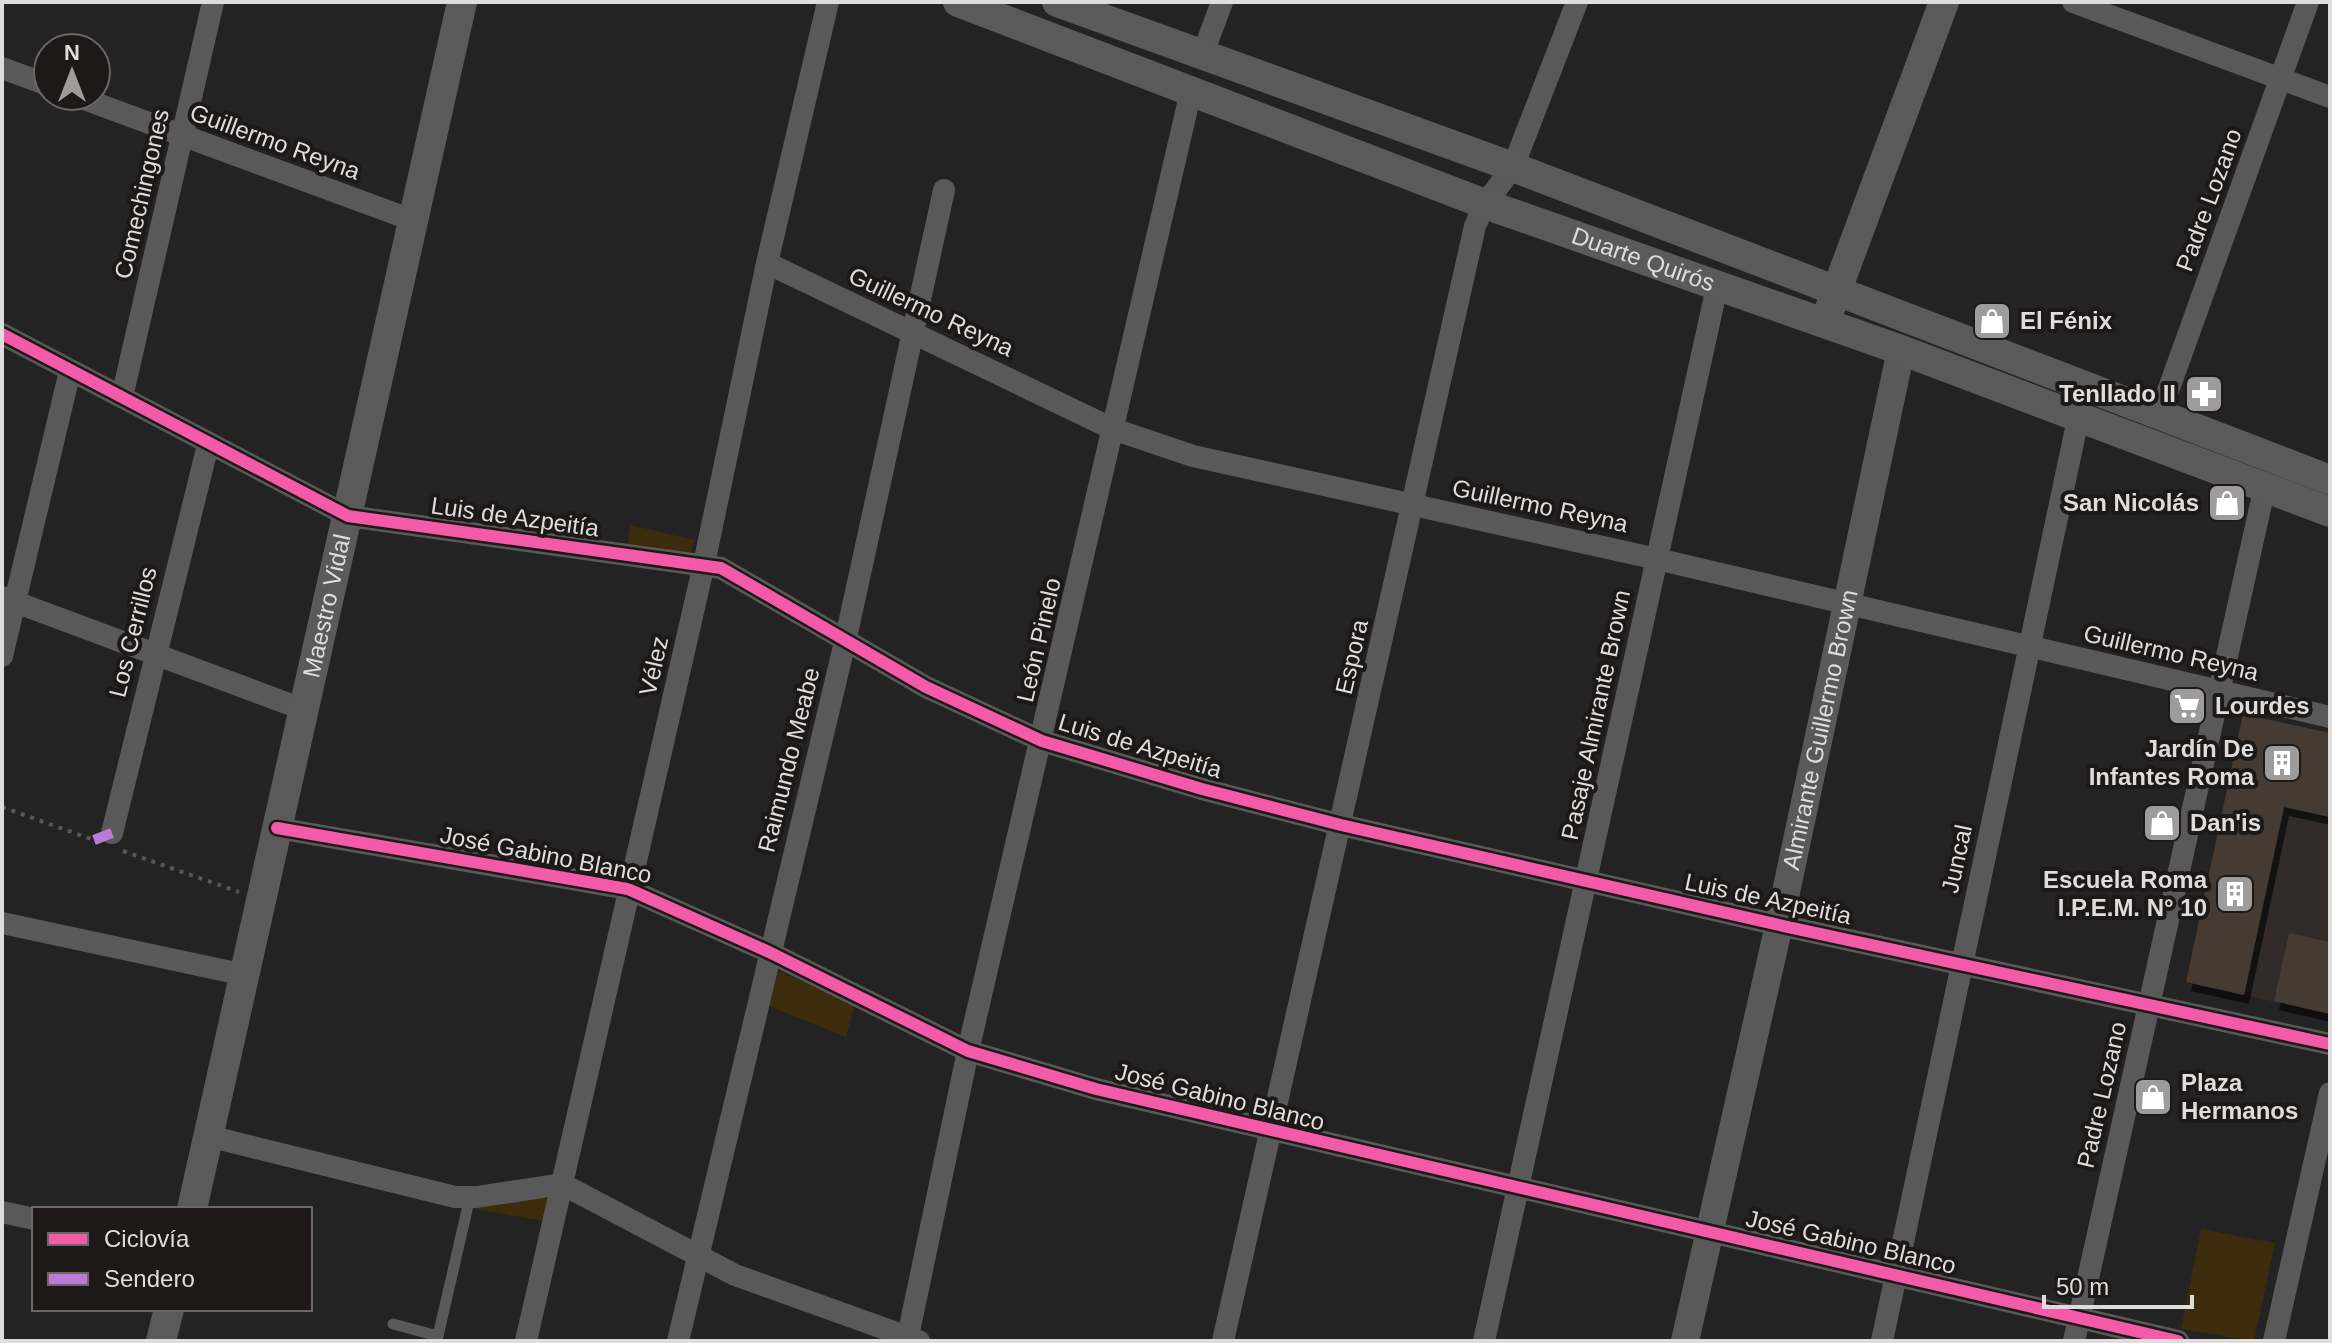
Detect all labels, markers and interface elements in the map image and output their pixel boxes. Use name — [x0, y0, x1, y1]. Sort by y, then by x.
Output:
north arrow — [32, 32, 112, 112]
text: N — [64, 40, 80, 65]
street label: Guillermo Reyna — [187, 98, 364, 185]
street label: Comechingones — [109, 106, 174, 281]
street label: Padre Lozano — [2170, 125, 2247, 275]
street label: Duarte Quirós — [1568, 222, 1718, 297]
street label: Guillermo Reyna — [845, 262, 1019, 362]
shop icon: El Fénix — [1971, 300, 2013, 342]
place label: El Fénix — [2020, 307, 2113, 334]
pharmacy icon: Tenllado II — [2183, 373, 2225, 415]
place label: Tenllado II — [2059, 380, 2176, 407]
street label: Guillermo Reyna — [1450, 474, 1631, 537]
shop icon: San Nicolás — [2206, 482, 2248, 524]
place label: San Nicolás — [2063, 489, 2199, 516]
street label: Luis de Azpeitía — [429, 491, 601, 542]
street label: Maestro Vidal — [297, 531, 356, 680]
street label: Los Cerrillos — [103, 564, 162, 700]
street label: León Pinelo — [1011, 575, 1066, 705]
street label: Pasaje Almirante Brown — [1556, 587, 1635, 842]
street label: Almirante Guillermo Brown — [1777, 587, 1863, 872]
street label: Espora — [1330, 616, 1373, 697]
street label: Guillermo Reyna — [2081, 619, 2262, 686]
street label: Vélez — [634, 634, 673, 698]
street label: Raimundo Meabe — [752, 665, 825, 855]
supermarket icon: Lourdes — [2166, 685, 2208, 727]
place label: Lourdes — [2215, 692, 2310, 719]
street label: Luis de Azpeitía — [1055, 708, 1226, 783]
place label: Jardín De Infantes Roma — [2089, 735, 2255, 790]
building icon: Jardín De Infantes Roma — [2261, 742, 2303, 784]
shop icon: Dan'is — [2141, 802, 2183, 844]
place label: Dan'is — [2190, 809, 2261, 836]
street label: José Gabino Blanco — [438, 821, 654, 888]
street label: Juncal — [1936, 822, 1977, 896]
place label: Escuela Roma I.P.E.M. N° 10 — [2043, 866, 2208, 921]
street label: Luis de Azpeitía — [1682, 868, 1854, 929]
building icon: Escuela Roma I.P.E.M. N° 10 — [2214, 873, 2256, 915]
street label: Padre Lozano — [2072, 1019, 2131, 1171]
street label: José Gabino Blanco — [1113, 1057, 1328, 1136]
place label: Plaza Hermanos — [2181, 1069, 2298, 1124]
shop icon: Plaza Hermanos — [2132, 1076, 2174, 1118]
street label: José Gabino Blanco — [1743, 1204, 1959, 1279]
legend — [32, 1207, 312, 1311]
text: Ciclovía — [104, 1225, 190, 1252]
scale bar — [2044, 1259, 2192, 1309]
text: Sendero — [104, 1265, 195, 1292]
text: 50 m — [2056, 1273, 2109, 1300]

